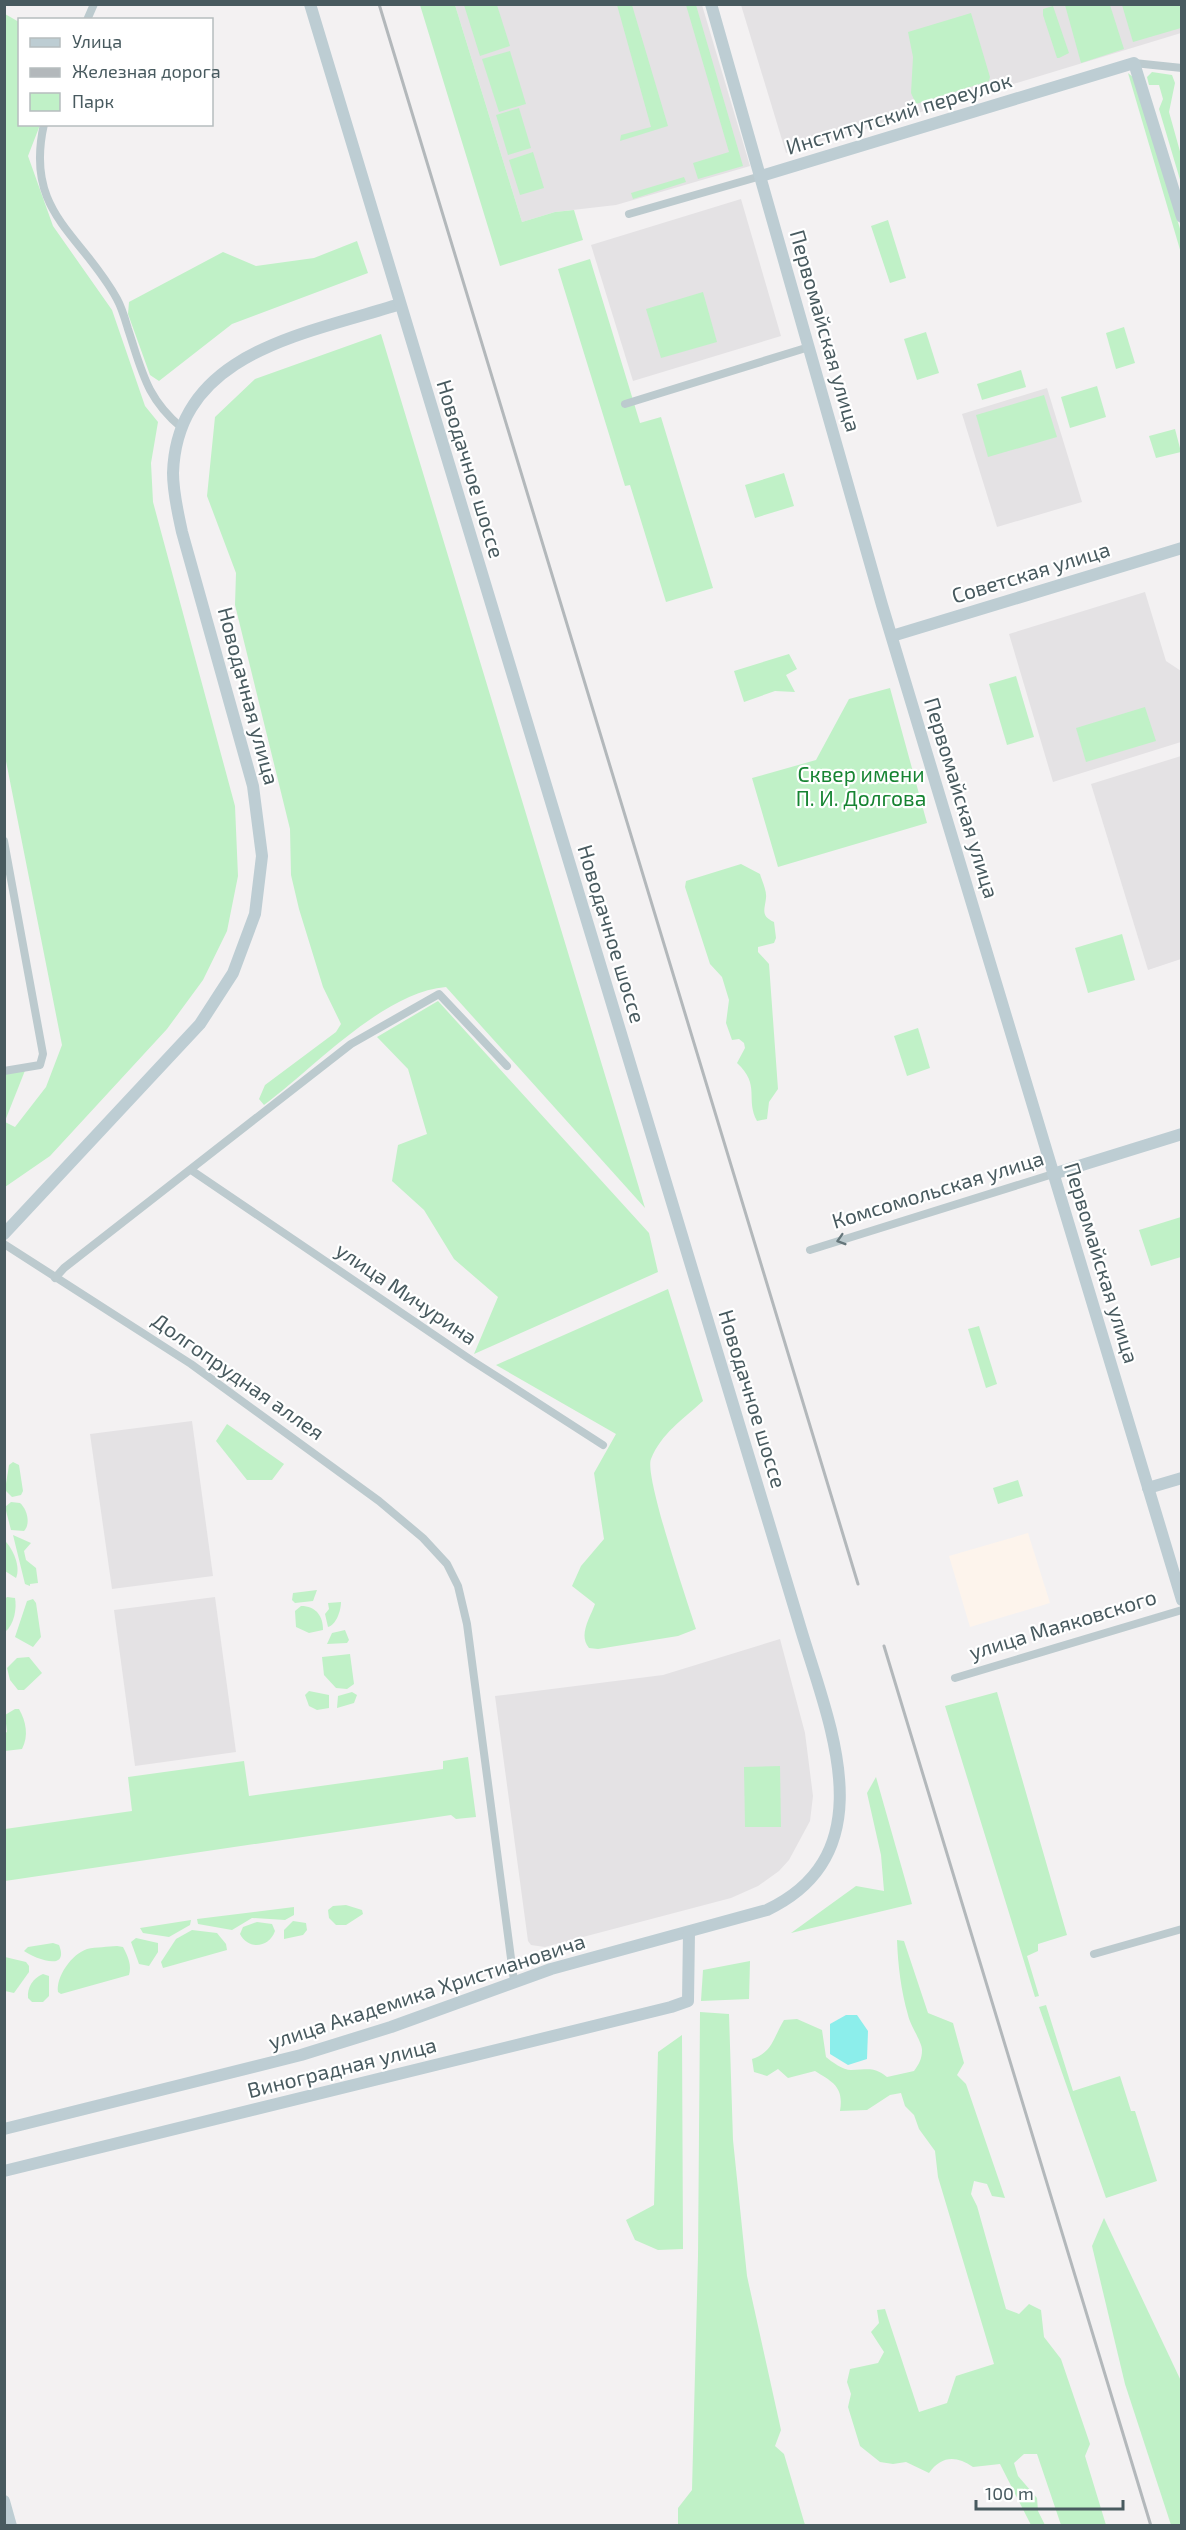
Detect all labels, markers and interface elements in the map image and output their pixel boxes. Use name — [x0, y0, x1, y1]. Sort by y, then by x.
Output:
legend — [18, 18, 213, 126]
text: Улица — [72, 30, 122, 52]
text: Железная дорога — [72, 60, 221, 82]
street label: Институтский переулок — [783, 66, 1015, 160]
text: Парк — [72, 90, 114, 112]
street label: Первомайская улица — [785, 227, 867, 435]
street label: Новодачное шоссе — [432, 376, 510, 561]
street label: Советская улица — [948, 536, 1113, 609]
street label: Новодачная улица — [213, 604, 285, 787]
street label: Первомайская улица — [919, 694, 1005, 901]
park label: Сквер имени П. И. Долгова — [796, 761, 926, 810]
street label: Новодачное шоссе — [573, 841, 651, 1026]
street label: Комсомольская улица — [829, 1144, 1047, 1234]
street label: Первомайская улица — [1059, 1159, 1145, 1366]
one-way arrow — [836, 1233, 847, 1246]
street label: улица Мичурина — [331, 1236, 482, 1350]
street label: Новодачное шоссе — [714, 1306, 792, 1491]
street label: Долгопрудная аллея — [147, 1307, 330, 1445]
street label: улица Маяковского — [966, 1583, 1160, 1665]
street label: улица Академика Христиановича — [265, 1927, 588, 2055]
street label: Виноградная улица — [245, 2031, 439, 2103]
scale bar — [976, 2473, 1123, 2511]
text: 100 m — [985, 2482, 1034, 2504]

